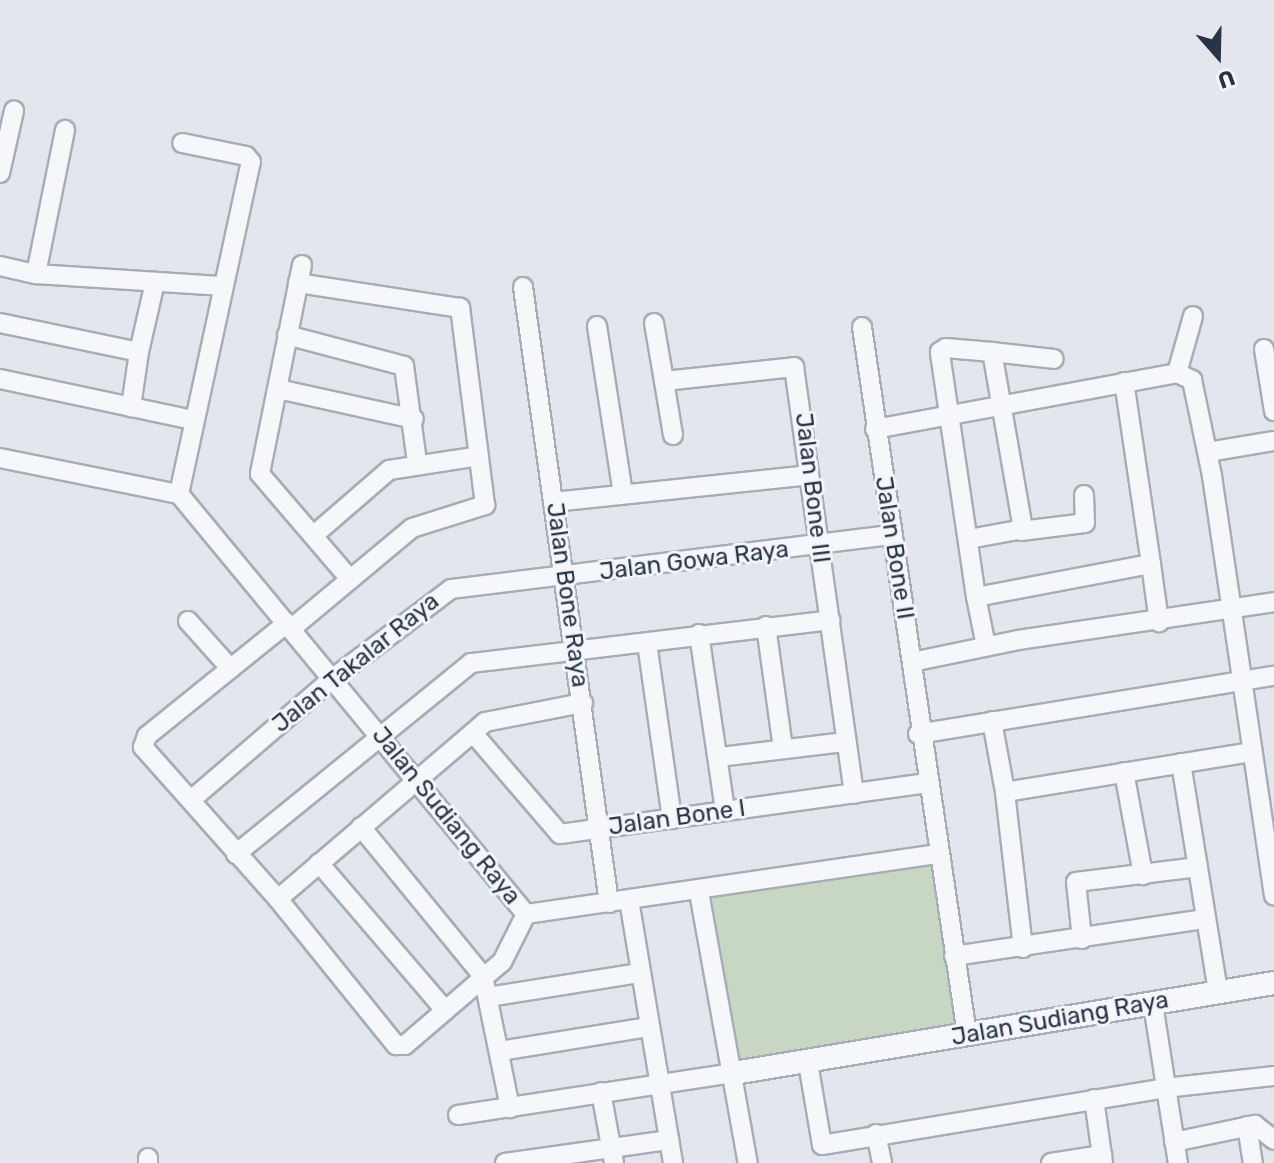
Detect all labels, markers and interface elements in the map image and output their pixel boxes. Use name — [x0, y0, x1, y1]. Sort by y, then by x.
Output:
north arrow — [1178, 16, 1258, 96]
text: U — [1214, 64, 1238, 94]
street label: Jalan Bone III — [788, 411, 836, 565]
street label: Jalan Bone II — [868, 474, 920, 622]
street label: Jalan Bone Raya — [540, 501, 594, 689]
street label: Jalan Gowa Raya — [598, 535, 790, 587]
street label: Jalan Takalar Raya — [267, 587, 445, 739]
street label: Jalan Sudiang Raya — [366, 721, 526, 911]
street label: Jalan Bone I — [607, 794, 747, 842]
street label: Jalan Sudiang Raya — [949, 986, 1171, 1052]

